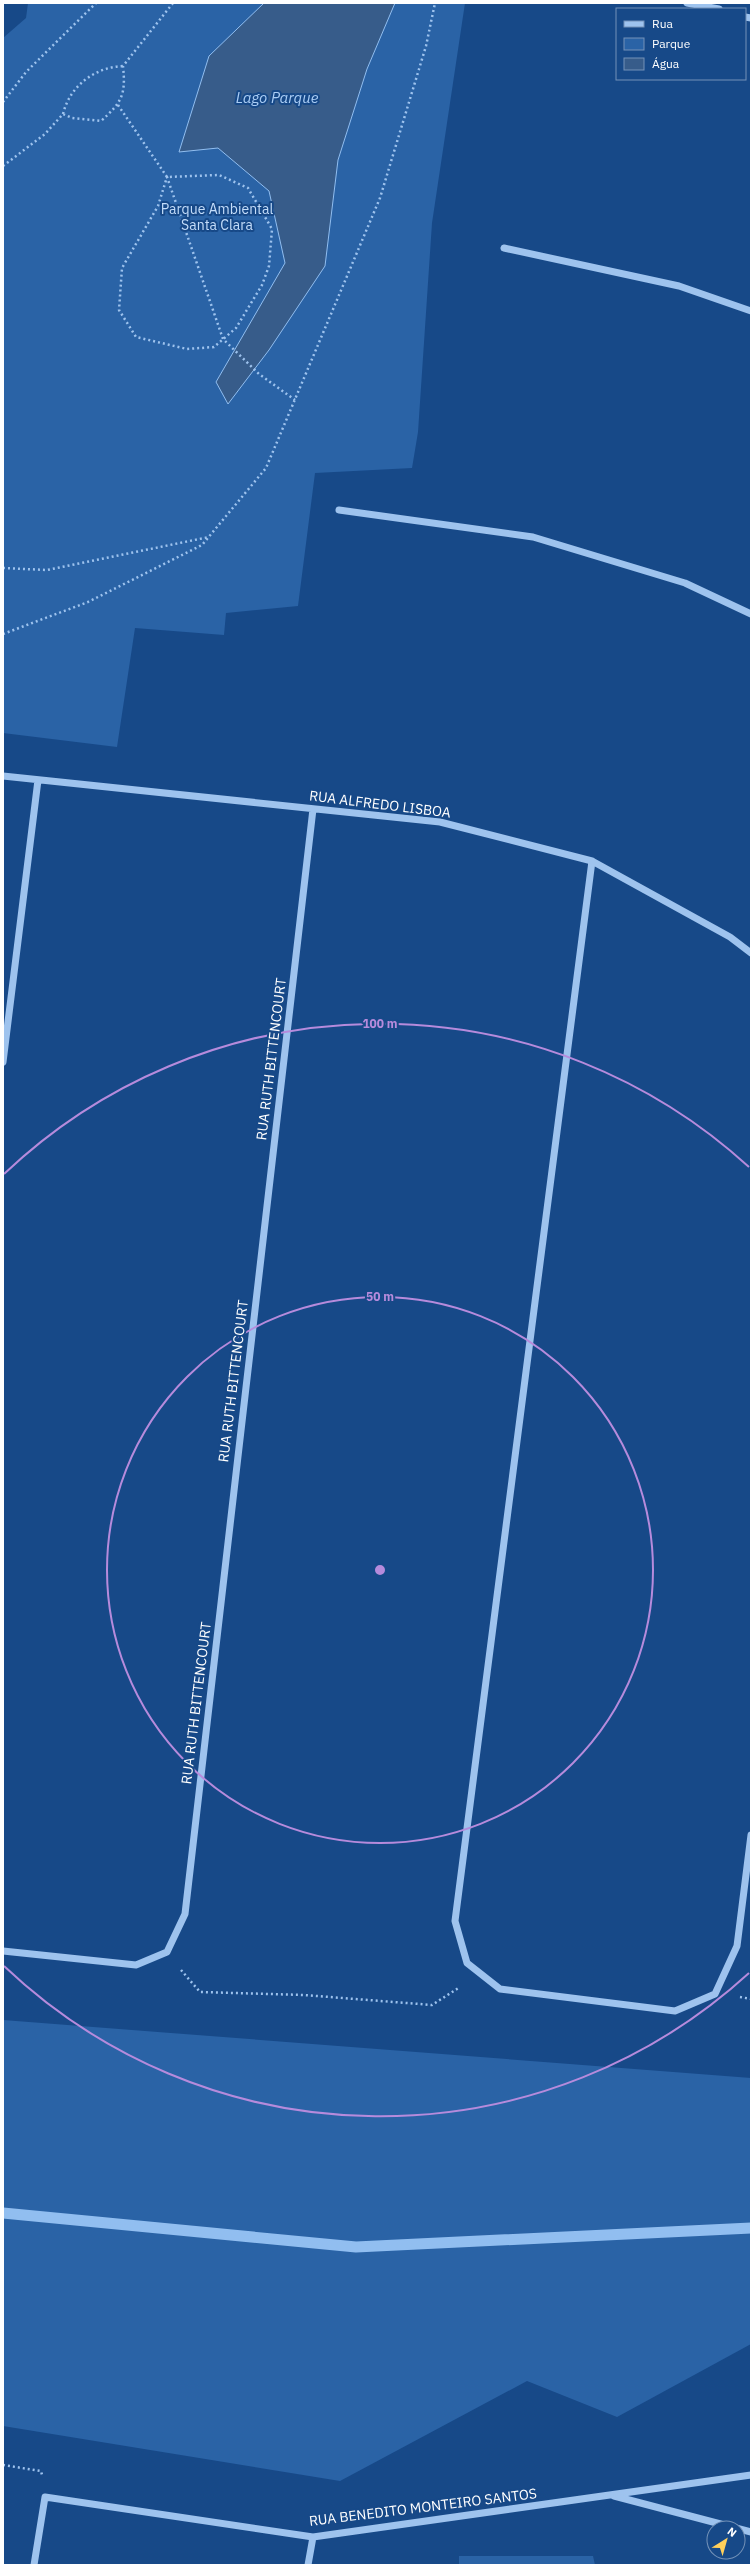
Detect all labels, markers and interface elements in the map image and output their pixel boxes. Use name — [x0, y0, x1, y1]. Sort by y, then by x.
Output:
legend — [616, 8, 746, 80]
text: Rua — [652, 16, 673, 31]
text: Parque — [652, 36, 691, 51]
text: Água — [652, 56, 680, 71]
water label: Lago Parque — [236, 88, 319, 107]
park label: Parque Ambiental Santa Clara — [161, 200, 273, 234]
street label: RUA ALFREDO LISBOA — [308, 786, 452, 822]
street label: RUA RUTH BITTENCOURT — [252, 977, 290, 1141]
text: 100 m — [362, 1016, 398, 1031]
text: 50 m — [366, 1289, 394, 1304]
street label: RUA RUTH BITTENCOURT — [214, 1299, 252, 1463]
centre of rings — [373, 1563, 387, 1577]
street label: RUA RUTH BITTENCOURT — [177, 1621, 215, 1785]
street label: RUA BENEDITO MONTEIRO SANTOS — [308, 2484, 538, 2530]
north arrow — [706, 2520, 746, 2560]
text: N — [725, 2524, 739, 2540]

